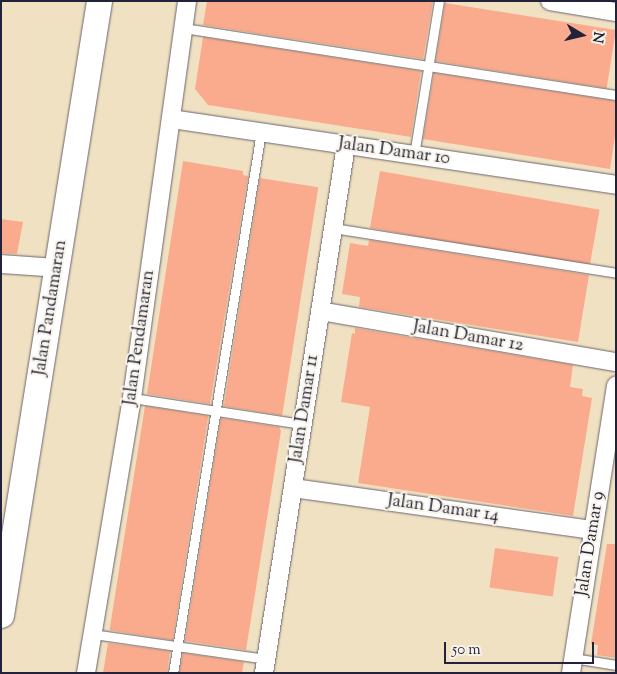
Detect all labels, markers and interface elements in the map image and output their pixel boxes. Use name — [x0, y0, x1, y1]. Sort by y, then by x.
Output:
north arrow — [557, 10, 607, 60]
text: N — [586, 30, 608, 44]
street label: Jalan Damar 10 — [337, 133, 451, 171]
street label: Jalan Pandamaran — [30, 239, 72, 377]
street label: Jalan Pendamaran — [120, 269, 160, 407]
street label: Jalan Damar 12 — [411, 317, 525, 357]
street label: Jalan Damar 11 — [286, 353, 324, 465]
street label: Jalan Damar 14 — [386, 490, 500, 528]
street label: Jalan Damar 9 — [572, 490, 610, 598]
scale bar — [447, 632, 597, 664]
text: 50 m — [452, 640, 481, 661]

